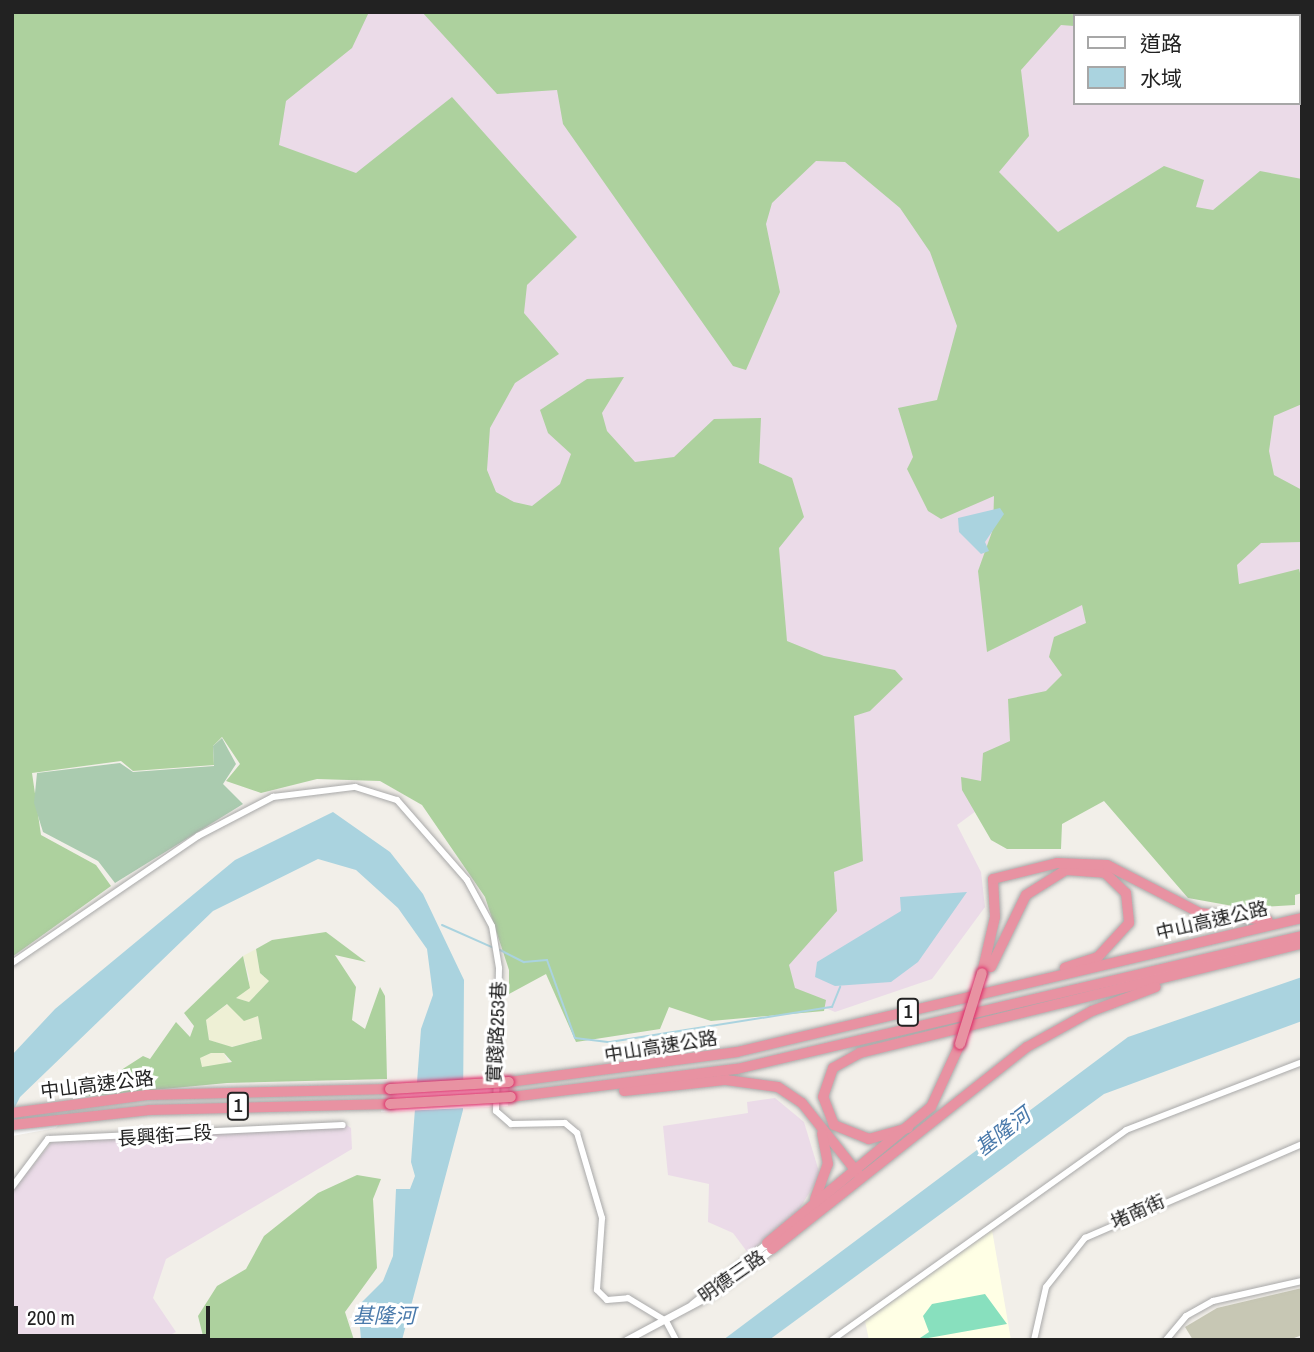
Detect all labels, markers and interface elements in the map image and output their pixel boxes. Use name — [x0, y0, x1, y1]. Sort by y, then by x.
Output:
legend — [1072, 14, 1300, 105]
text: 道路 — [1140, 29, 1182, 58]
text: 水域 — [1140, 64, 1182, 93]
street label: 中山高速公路 — [1154, 897, 1270, 945]
street label: 實踐路253巷 — [483, 980, 511, 1084]
road number: 1 — [896, 998, 920, 1027]
street label: 中山高速公路 — [603, 1027, 719, 1067]
street label: 中山高速公路 — [39, 1067, 155, 1103]
road number: 1 — [226, 1092, 250, 1120]
water label: 基隆河 — [970, 1103, 1036, 1161]
street label: 長興街二段 — [117, 1121, 213, 1151]
street label: 堵南街 — [1107, 1190, 1169, 1234]
street label: 明德三路 — [694, 1246, 770, 1308]
scale bar — [18, 1292, 214, 1336]
text: 200 m — [27, 1303, 75, 1332]
water label: 基隆河 — [353, 1303, 415, 1329]

